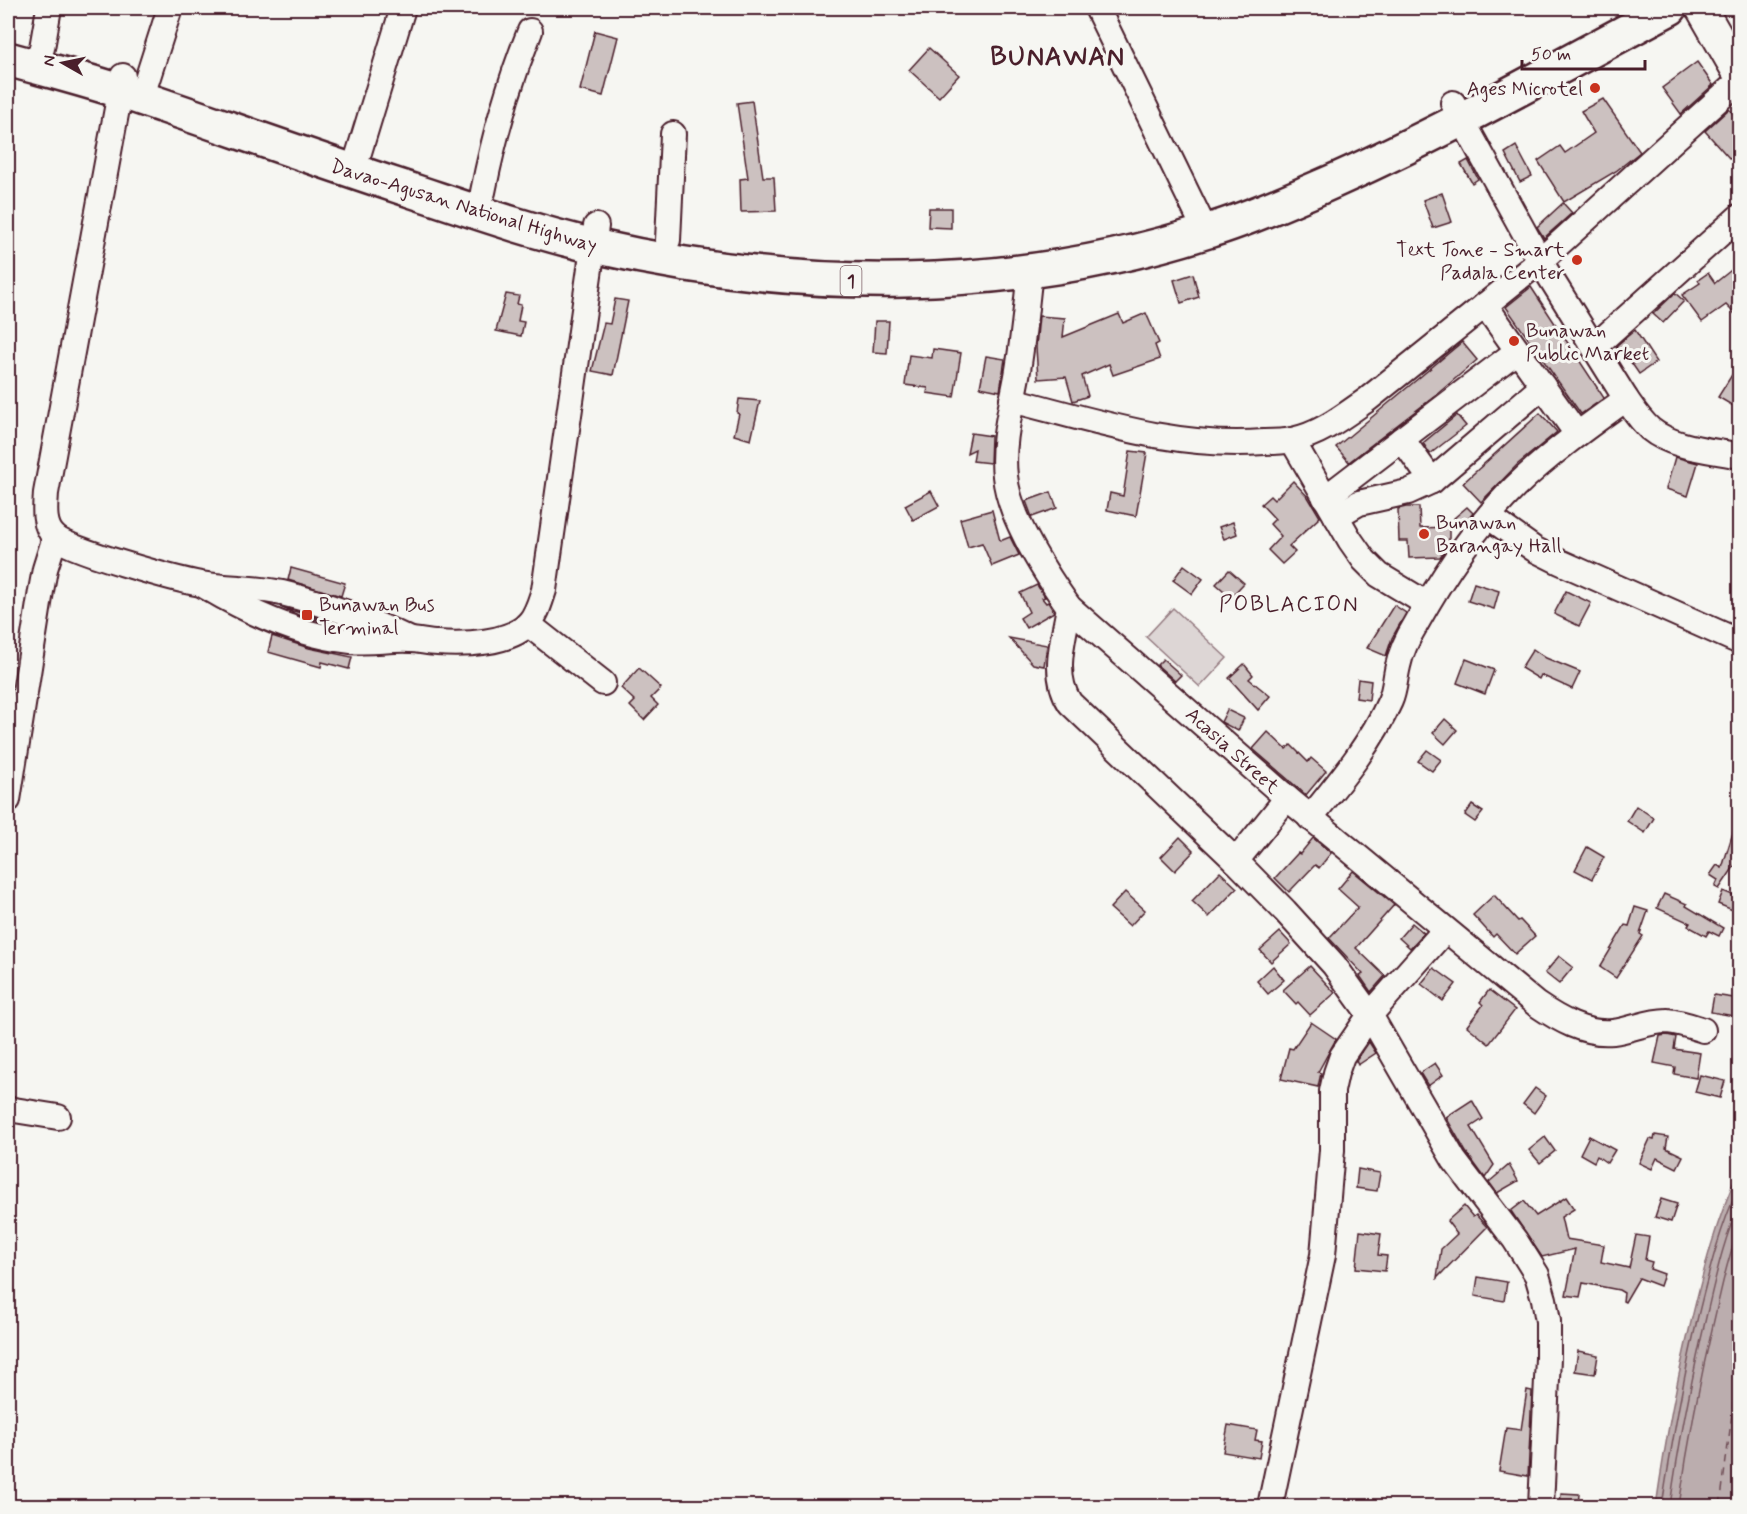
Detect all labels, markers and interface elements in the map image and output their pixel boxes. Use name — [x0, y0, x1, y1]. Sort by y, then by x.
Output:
north arrow — [33, 33, 93, 93]
scale bar — [1522, 33, 1645, 71]
district label: BUNAWAN — [990, 41, 1126, 75]
text: 50 m — [1531, 43, 1571, 67]
text: N — [38, 54, 61, 68]
place label: Ages Microtel — [1467, 76, 1583, 103]
marker: Ages Microtel — [1588, 81, 1602, 95]
street label: Davao-Agusan National Highway — [327, 153, 600, 260]
place label: Text Tone - Smart Padala Center — [1396, 237, 1565, 287]
marker: Text Tone - Smart Padala Center — [1570, 253, 1584, 267]
road number: 1 — [840, 266, 862, 296]
place label: Bunawan Public Market — [1526, 318, 1649, 368]
marker: Bunawan Public Market — [1507, 334, 1521, 348]
place label: Bunawan Barangay Hall — [1436, 510, 1562, 560]
marker: Bunawan Barangay Hall — [1417, 527, 1431, 541]
district label: POBLACION — [1219, 591, 1359, 619]
place label: Bunawan Bus Terminal — [319, 592, 435, 642]
marker: Bunawan Bus Terminal — [300, 608, 314, 622]
street label: Acasia Street — [1179, 702, 1285, 801]

